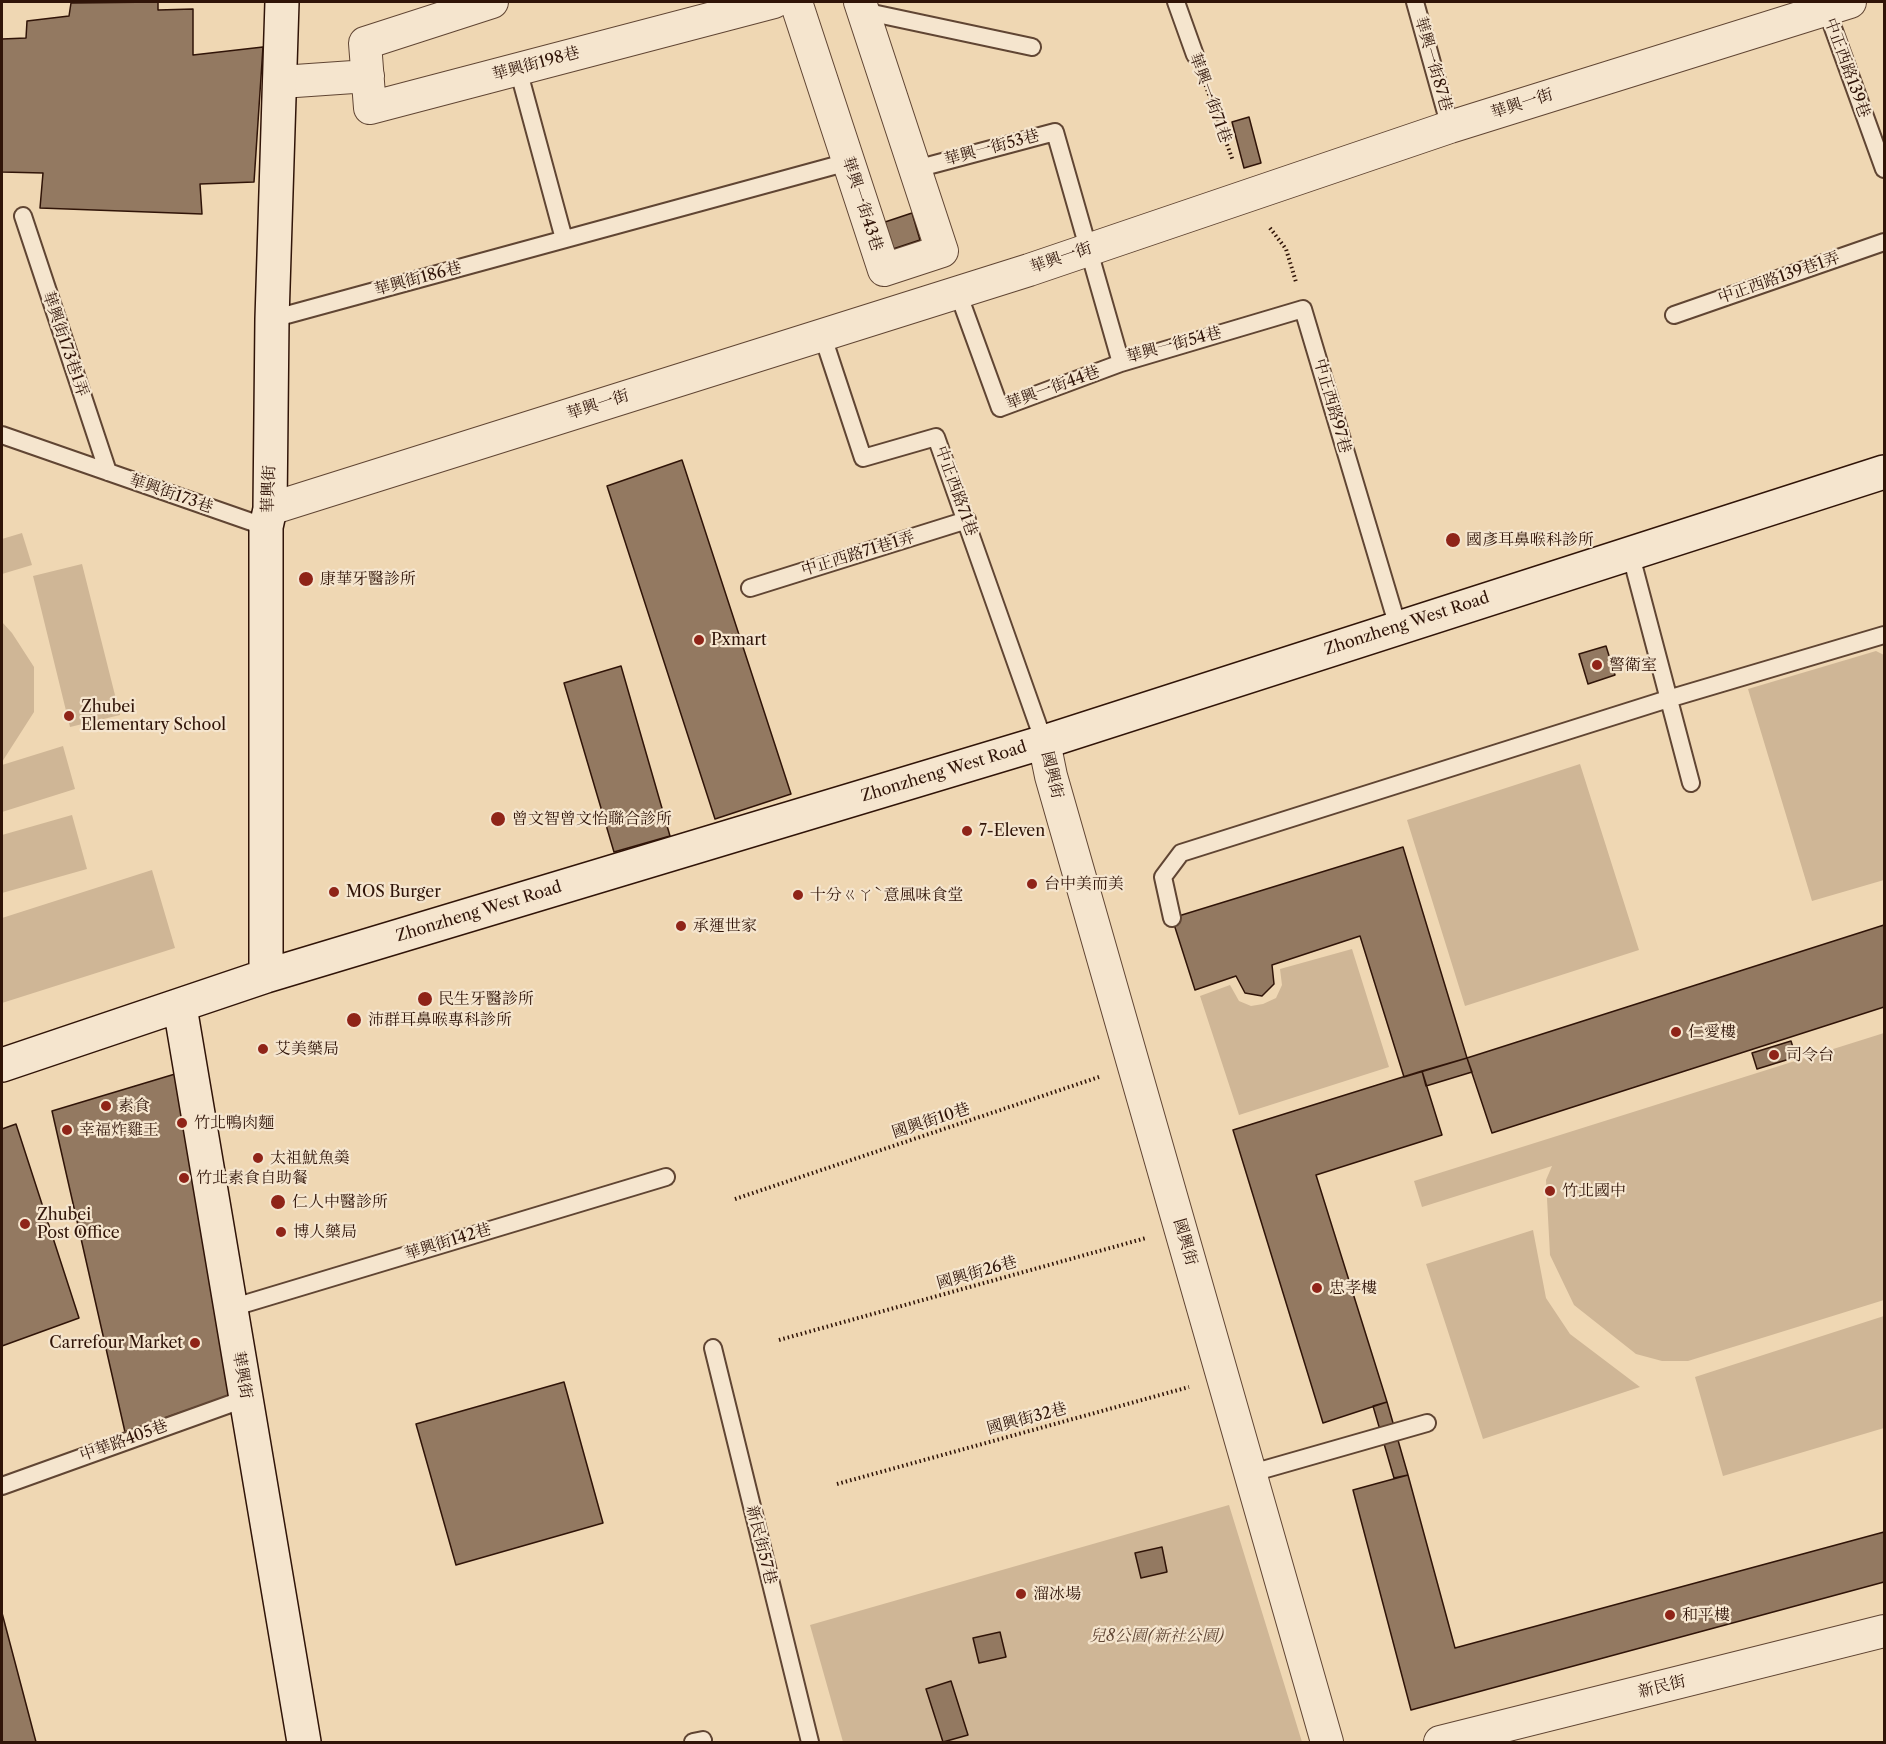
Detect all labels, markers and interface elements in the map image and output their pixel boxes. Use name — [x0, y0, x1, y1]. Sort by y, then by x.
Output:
street label: 華興一街87巷 — [1410, 15, 1456, 113]
street label: 中正西路139巷 — [1820, 15, 1874, 121]
street label: 華興街198巷 — [490, 43, 582, 85]
street label: 華興一街71巷 — [1185, 50, 1235, 146]
street label: 華興一街 — [1489, 85, 1555, 123]
street label: 華興一街53巷 — [942, 126, 1042, 170]
street label: 華興一街43巷 — [838, 154, 886, 254]
street label: 華興一街 — [1028, 239, 1094, 277]
street label: 中正西路139巷1弄 — [1716, 248, 1842, 308]
street label: 華興街186巷 — [372, 258, 464, 300]
street label: 華興街173巷1弄 — [38, 289, 92, 399]
street label: 華興一街54巷 — [1124, 323, 1224, 367]
street label: 中正西路97巷 — [1309, 357, 1355, 455]
street label: 華興一街44巷 — [1003, 362, 1103, 414]
street label: 華興一街 — [565, 386, 631, 424]
street label: 中正西路71巷 — [931, 443, 981, 539]
street label: 華興街 — [259, 465, 279, 513]
street label: 華興街173巷 — [127, 471, 215, 517]
street label: 中正西路71巷1弄 — [799, 528, 917, 580]
place label: 國彥耳鼻喉科診所 — [1466, 530, 1594, 550]
marker: 國彥耳鼻喉科診所 — [1444, 531, 1462, 549]
place label: 康華牙醫診所 — [320, 569, 416, 589]
marker: 康華牙醫診所 — [297, 570, 315, 588]
street label: Zhonzheng West Road — [1322, 588, 1492, 660]
place label: Pxmart — [711, 630, 767, 650]
marker: Pxmart — [692, 633, 706, 647]
place label: 警衛室 — [1609, 655, 1657, 675]
marker: 警衛室 — [1590, 658, 1604, 672]
place label: Zhubei Elementary School — [81, 697, 226, 735]
marker: Zhubei Elementary School — [62, 709, 76, 723]
street label: Zhonzheng West Road — [859, 738, 1029, 806]
street label: 國興街 — [1037, 749, 1067, 801]
place label: 曾文智曾文怡聯合診所 — [512, 809, 672, 829]
marker: 曾文智曾文怡聯合診所 — [489, 810, 507, 828]
place label: 7-Eleven — [979, 821, 1045, 841]
marker: 7-Eleven — [960, 824, 974, 838]
place label: 台中美而美 — [1044, 874, 1124, 894]
marker: 台中美而美 — [1025, 877, 1039, 891]
street label: Zhonzheng West Road — [394, 878, 564, 946]
place label: MOS Burger — [346, 882, 441, 902]
marker: MOS Burger — [327, 885, 341, 899]
place label: 十分ㄍㄚˋ意風味食堂 — [810, 885, 964, 905]
marker: 十分ㄍㄚˋ意風味食堂 — [791, 888, 805, 902]
place label: 承運世家 — [693, 916, 757, 936]
marker: 承運世家 — [674, 919, 688, 933]
place label: 民生牙醫診所 — [438, 989, 534, 1009]
marker: 民生牙醫診所 — [416, 990, 434, 1008]
place label: 沛群耳鼻喉專科診所 — [368, 1010, 512, 1030]
marker: 沛群耳鼻喉專科診所 — [345, 1011, 363, 1029]
place label: 仁愛樓 — [1688, 1022, 1736, 1042]
marker: 仁愛樓 — [1669, 1025, 1683, 1039]
place label: 艾美藥局 — [275, 1039, 339, 1059]
marker: 艾美藥局 — [256, 1042, 270, 1056]
place label: 司令台 — [1786, 1045, 1834, 1065]
marker: 司令台 — [1767, 1048, 1781, 1062]
place label: 素食 — [118, 1096, 150, 1116]
marker: 素食 — [99, 1099, 113, 1113]
street label: 國興街10巷 — [890, 1099, 972, 1143]
place label: 竹北鴨肉麵 — [194, 1113, 274, 1133]
marker: 竹北鴨肉麵 — [175, 1116, 189, 1130]
place label: 幸福炸雞王 — [79, 1120, 159, 1140]
marker: 幸福炸雞王 — [60, 1123, 74, 1137]
place label: 太祖魷魚羮 — [270, 1148, 350, 1168]
marker: 太祖魷魚羮 — [251, 1151, 265, 1165]
place label: 竹北素食自助餐 — [196, 1168, 308, 1188]
marker: 竹北素食自助餐 — [177, 1171, 191, 1185]
place label: 竹北國中 — [1562, 1181, 1626, 1201]
marker: 竹北國中 — [1543, 1184, 1557, 1198]
place label: 仁人中醫診所 — [292, 1192, 388, 1212]
marker: 仁人中醫診所 — [269, 1193, 287, 1211]
place label: Zhubei Post Office — [37, 1205, 120, 1243]
street label: 國興街 — [1169, 1216, 1201, 1268]
marker: Zhubei Post Office — [18, 1217, 32, 1231]
street label: 華興街142巷 — [403, 1220, 493, 1264]
place label: 博人藥局 — [293, 1222, 357, 1242]
marker: 博人藥局 — [274, 1225, 288, 1239]
street label: 國興街26巷 — [935, 1252, 1019, 1294]
place label: 忠孝樓 — [1329, 1278, 1377, 1298]
marker: 忠孝樓 — [1310, 1281, 1324, 1295]
place label: Carrefour Market — [49, 1333, 183, 1353]
marker: Carrefour Market — [188, 1336, 202, 1350]
street label: 華興街 — [228, 1350, 256, 1400]
street label: 國興街32巷 — [985, 1399, 1069, 1439]
street label: 中華路405巷 — [77, 1416, 171, 1466]
street label: 新民街57巷 — [742, 1504, 780, 1586]
place label: 溜冰場 — [1033, 1584, 1081, 1604]
marker: 溜冰場 — [1014, 1587, 1028, 1601]
place label: 和平樓 — [1682, 1605, 1730, 1625]
marker: 和平樓 — [1663, 1608, 1677, 1622]
park label: 兒8公園(新社公園) — [1089, 1626, 1225, 1646]
street label: 新民街 — [1636, 1672, 1688, 1702]

